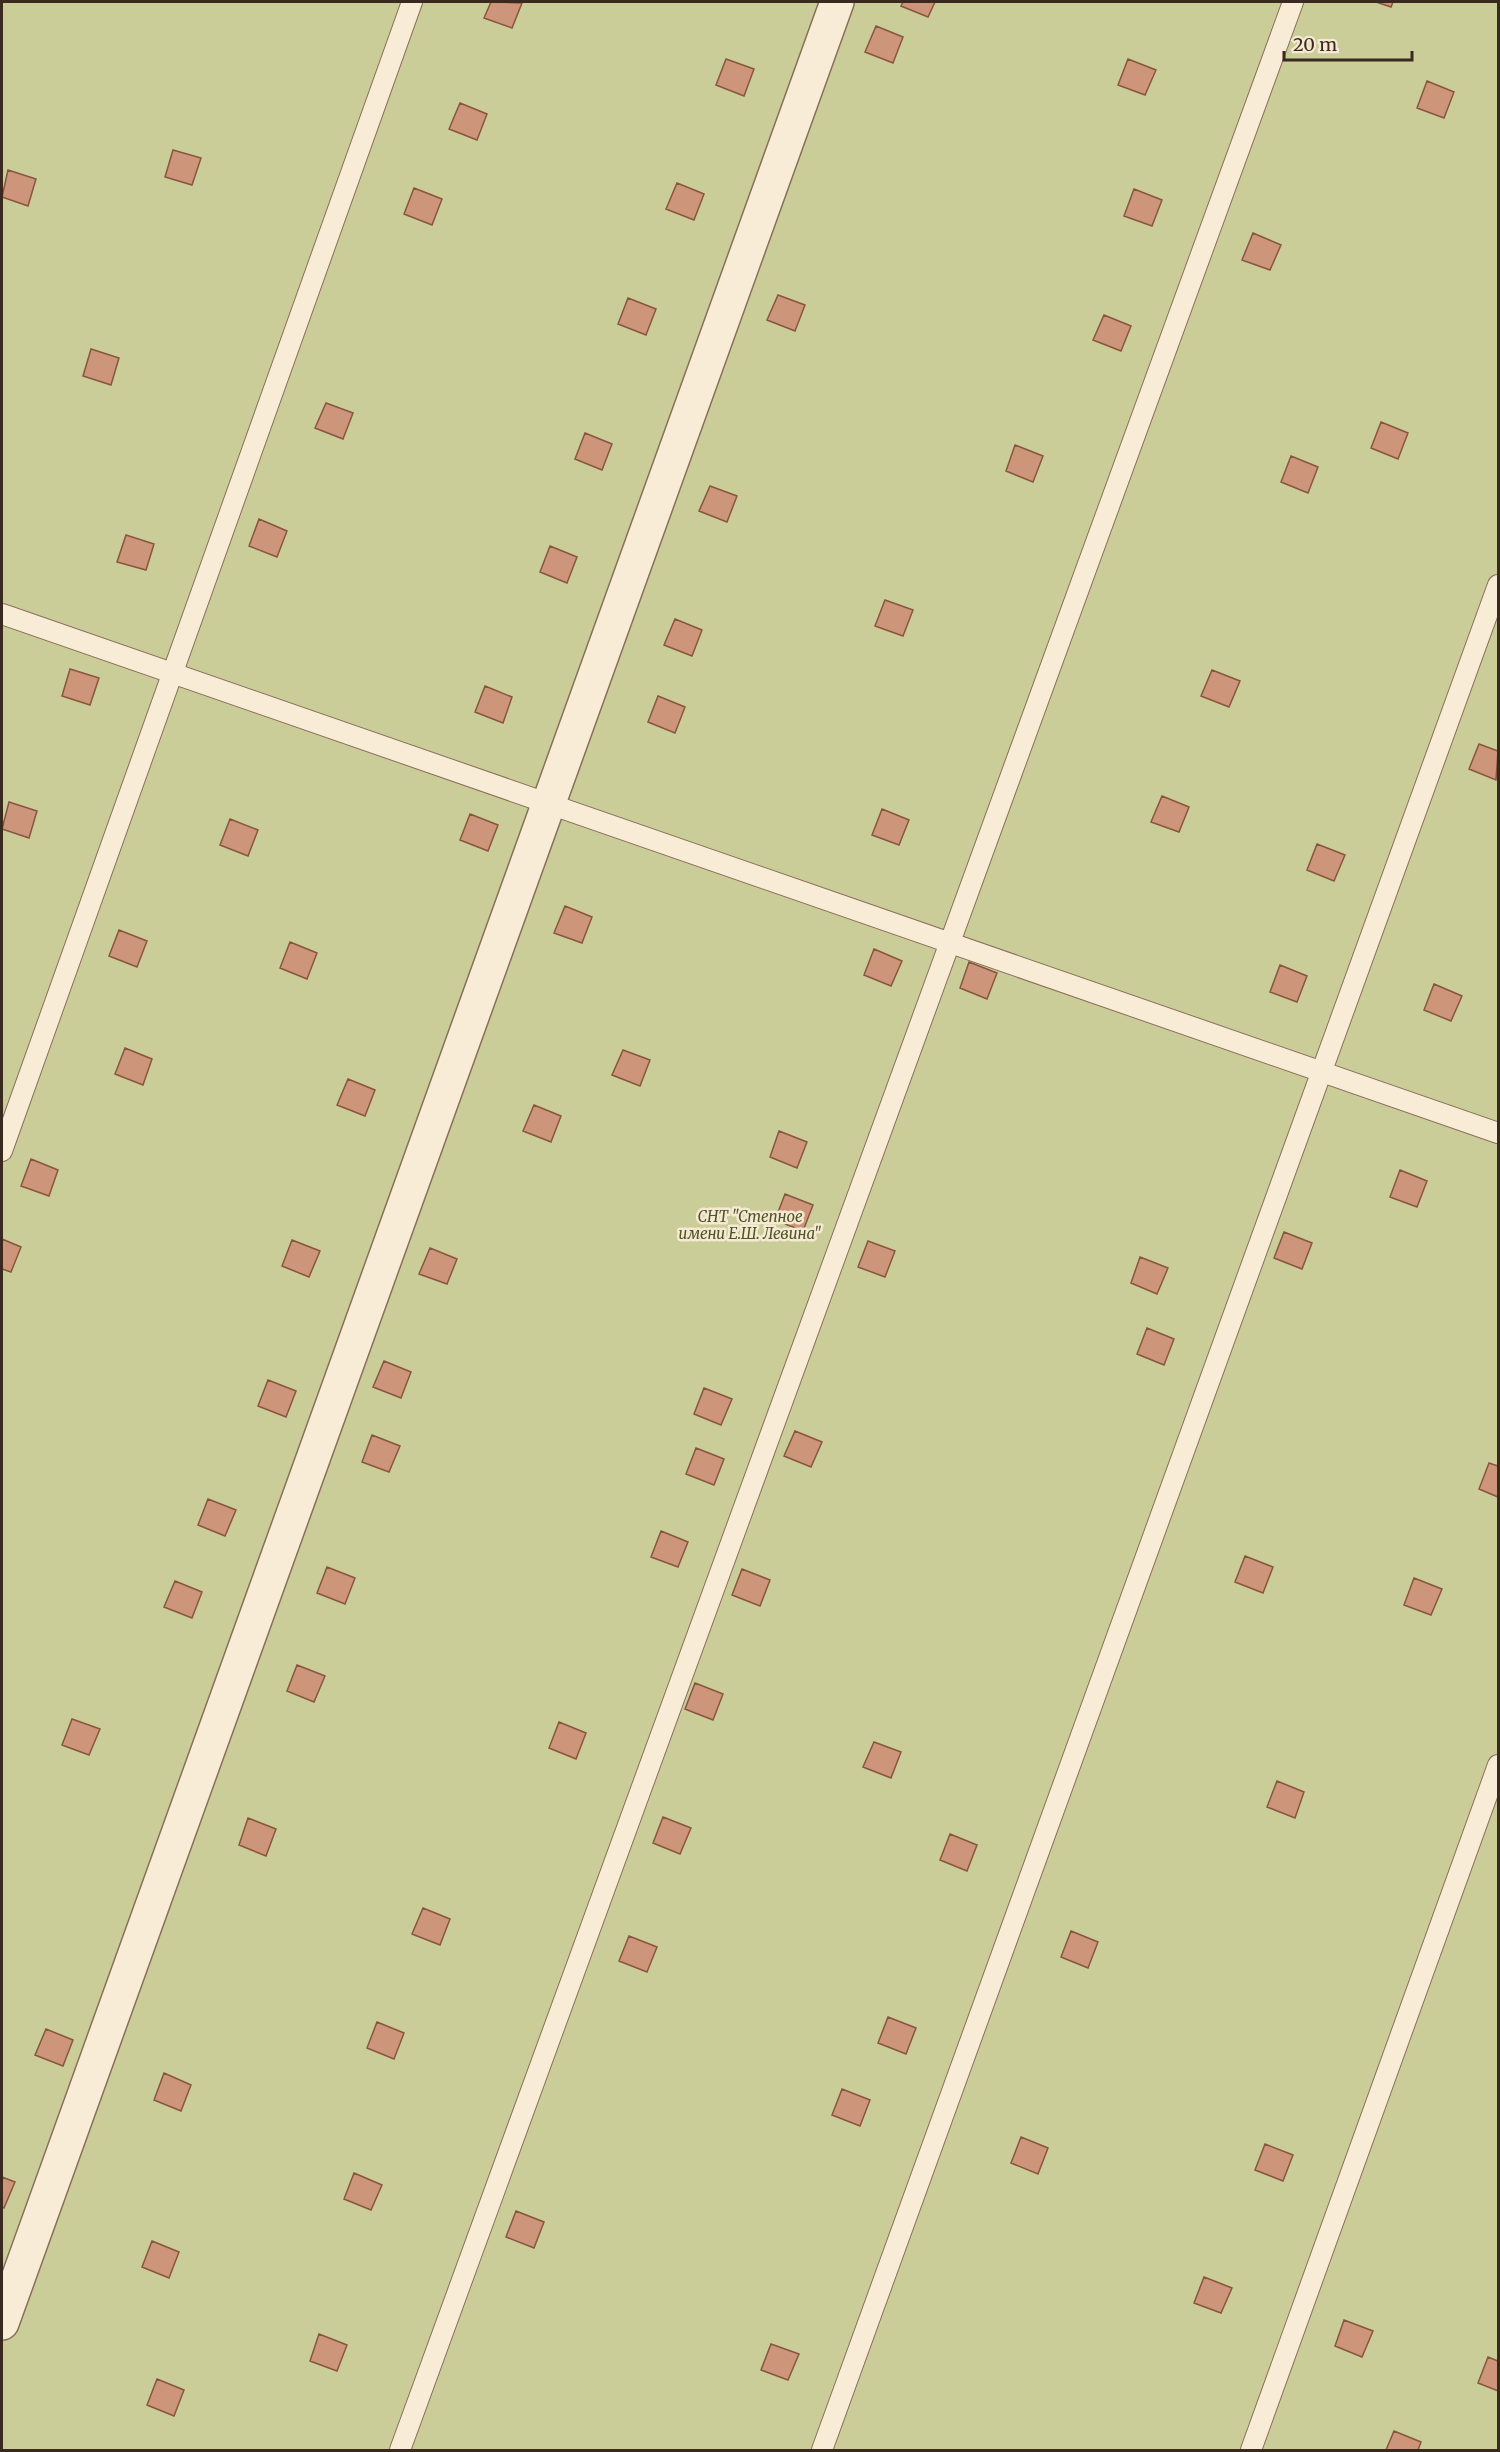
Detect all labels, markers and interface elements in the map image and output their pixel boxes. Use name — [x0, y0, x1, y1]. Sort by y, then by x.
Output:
scale bar — [1284, 24, 1412, 62]
text: 20 m — [1293, 33, 1337, 56]
park label: СНТ "Степное имени Е.Ш. Левина" — [679, 1207, 822, 1243]

